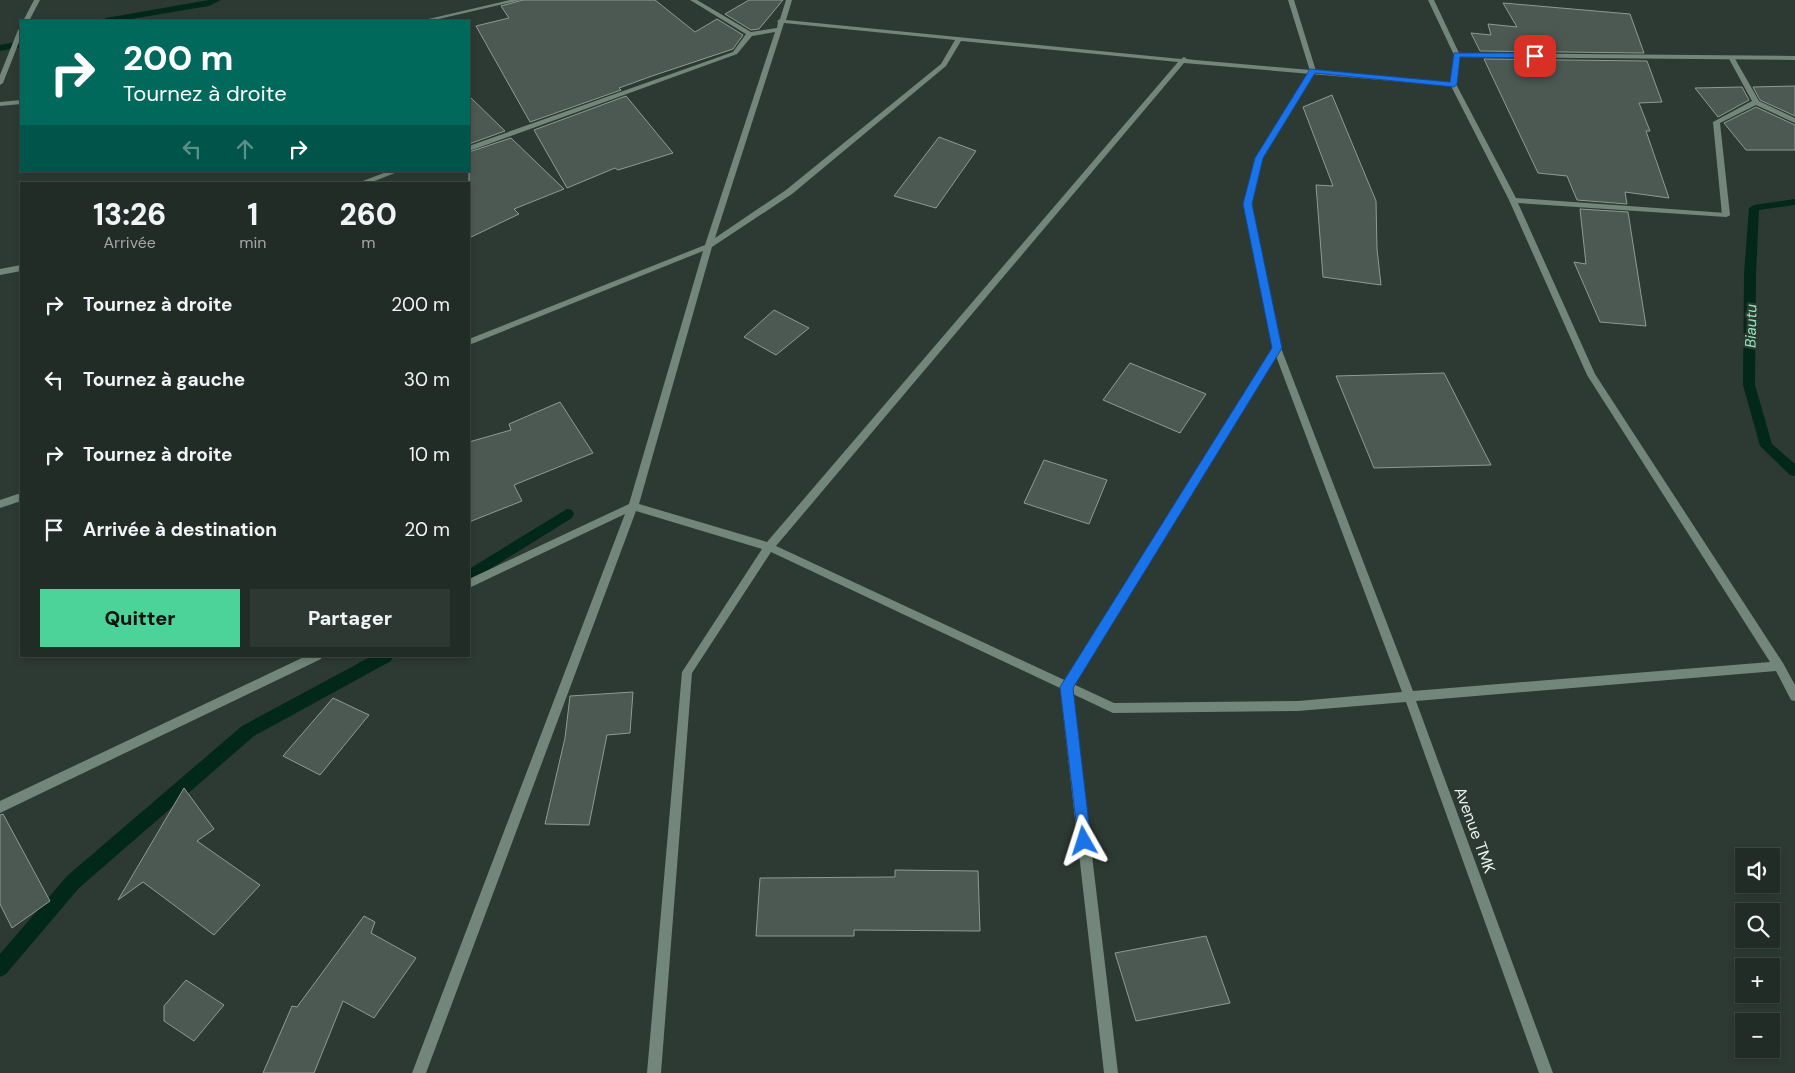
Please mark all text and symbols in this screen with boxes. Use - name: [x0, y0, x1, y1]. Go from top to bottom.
- text: 200 m: [123, 35, 234, 81]
- pin: [1514, 35, 1556, 77]
- icon: right: [40, 40, 105, 105]
- icon: arrive: [1521, 42, 1549, 70]
- text: Tournez à droite: [123, 79, 287, 108]
- icon: left: [178, 135, 206, 163]
- icon: ahead: [231, 135, 259, 163]
- icon: right: [284, 135, 312, 163]
- text: 13:26: [93, 195, 166, 234]
- text: 1: [247, 195, 258, 234]
- text: 260: [339, 195, 397, 234]
- text: Arrivée: [103, 232, 156, 253]
- text: min: [239, 232, 267, 253]
- text: m: [361, 232, 375, 253]
- icon: right: [40, 291, 68, 319]
- text: Tournez à droite: [83, 292, 233, 317]
- text: 200 m: [391, 292, 450, 317]
- water label: Biautu: [1741, 303, 1761, 348]
- icon: left: [40, 366, 68, 394]
- text: Tournez à gauche: [83, 367, 245, 392]
- text: 30 m: [404, 367, 450, 392]
- icon: right: [40, 441, 68, 469]
- text: Tournez à droite: [83, 442, 233, 467]
- text: 10 m: [409, 442, 450, 467]
- icon: arrive: [40, 516, 68, 544]
- text: Arrivée à destination: [83, 517, 277, 542]
- text: 20 m: [404, 517, 450, 542]
- button: Quitter: [40, 589, 240, 647]
- button: Partager: [250, 589, 450, 647]
- street label: Avenue TMK: [1450, 784, 1500, 876]
- position arrow: [1057, 814, 1109, 866]
- map controls: [1735, 848, 1780, 1058]
- button: sound: [1735, 848, 1780, 893]
- button: search: [1735, 903, 1780, 948]
- button: +: [1735, 958, 1780, 1003]
- button: −: [1735, 1013, 1780, 1058]

